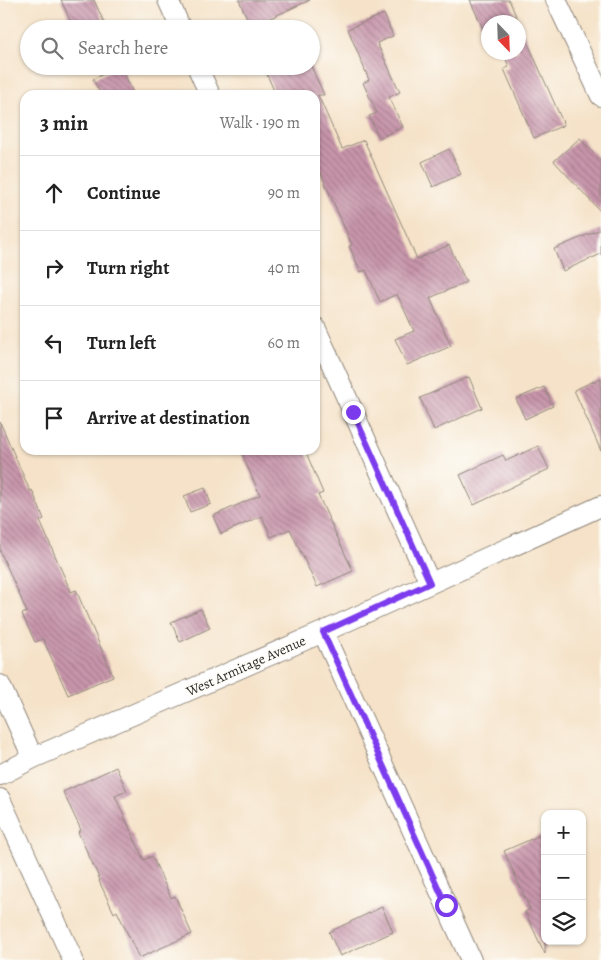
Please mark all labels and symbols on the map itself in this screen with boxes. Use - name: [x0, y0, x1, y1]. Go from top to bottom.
- north arrow: [481, 15, 526, 60]
- route end: [342, 401, 365, 424]
- street label: West Armitage Avenue: [182, 631, 309, 701]
- route start: [435, 894, 458, 917]

